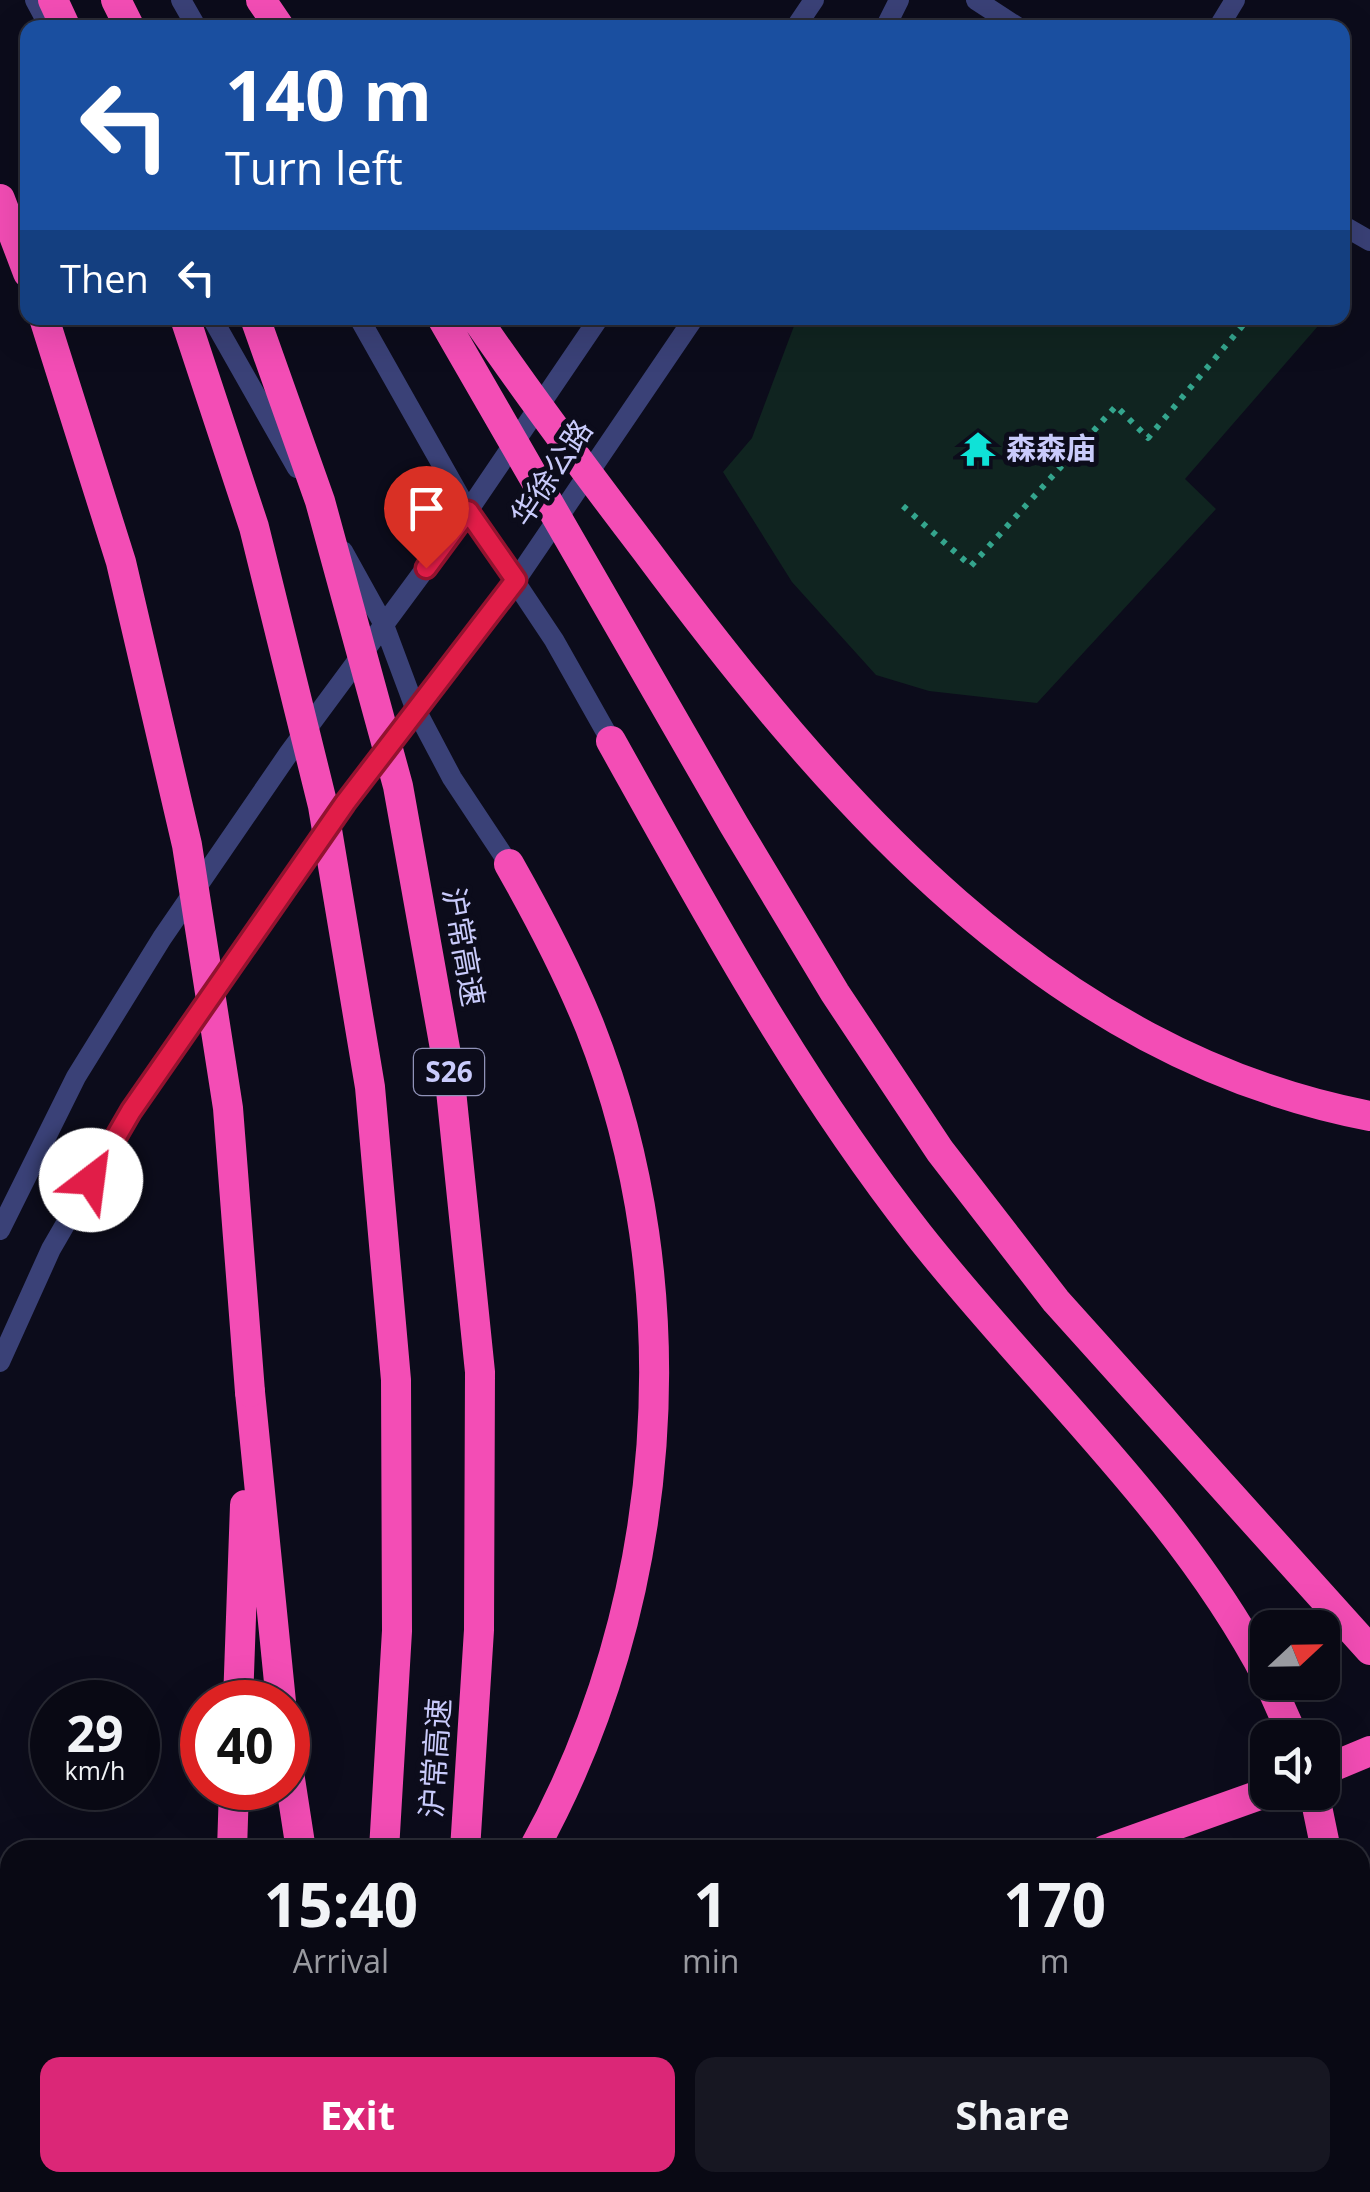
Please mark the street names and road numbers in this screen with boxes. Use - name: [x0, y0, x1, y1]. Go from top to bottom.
- street label: 华徐公路: [500, 411, 601, 533]
- street label: 沪常高速: [434, 884, 495, 1009]
- road number: S26: [414, 1049, 484, 1095]
- street label: 沪常高速: [410, 1697, 459, 1819]

